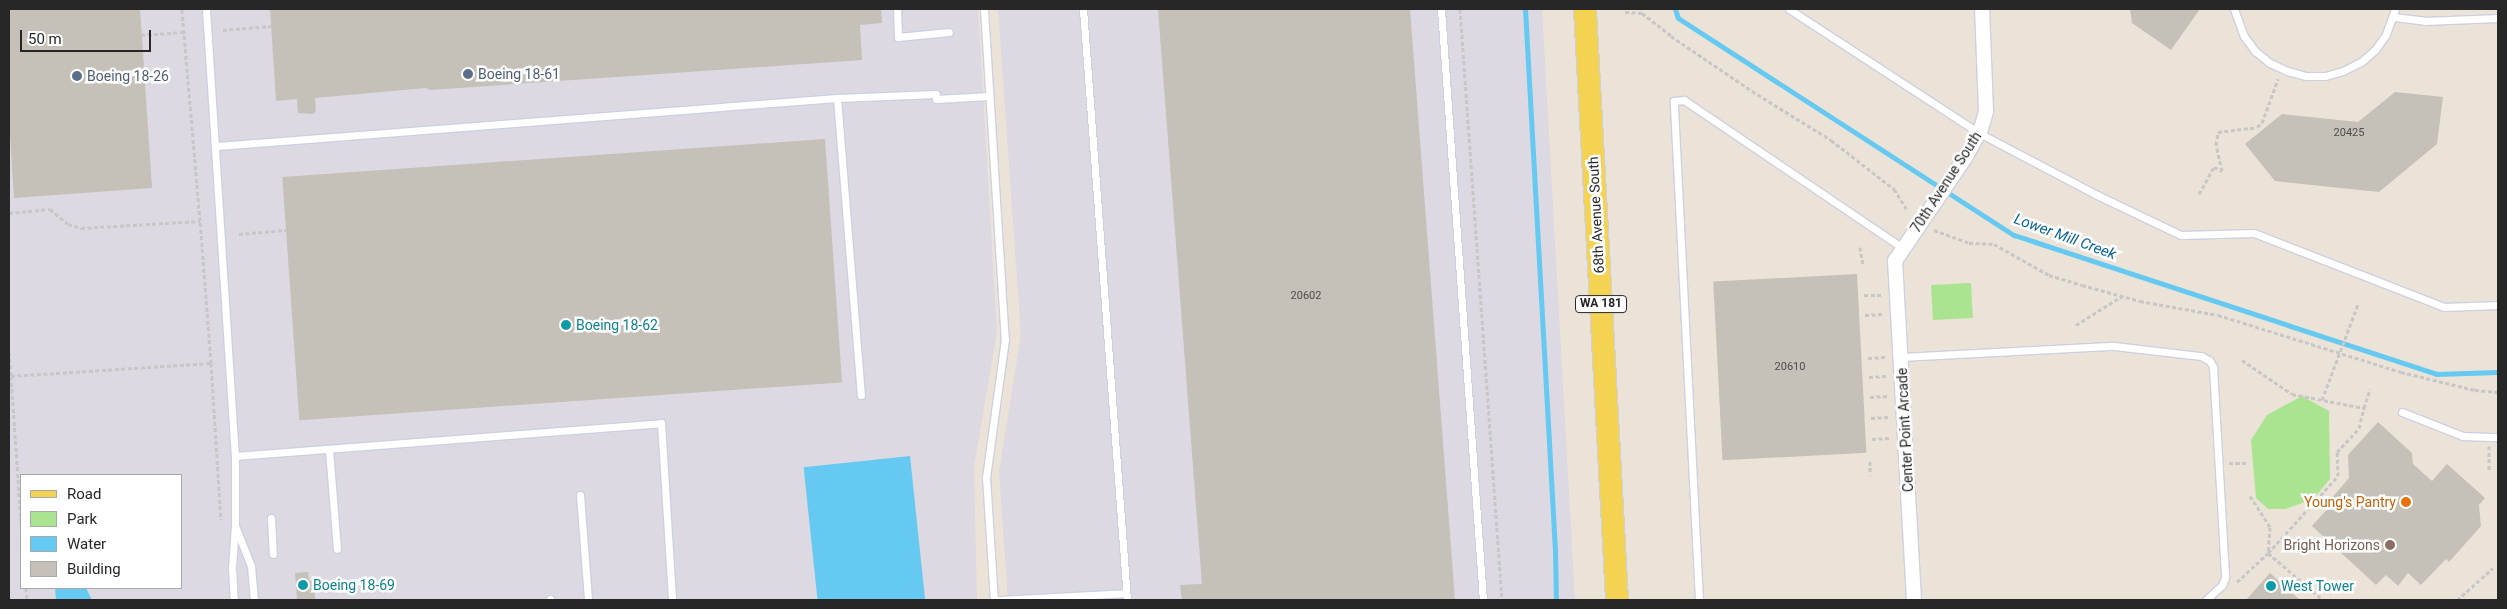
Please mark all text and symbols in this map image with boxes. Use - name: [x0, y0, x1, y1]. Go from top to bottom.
- scale bar: [22, 20, 154, 52]
- text: 50 m: [28, 30, 62, 48]
- place label: Boeing 18-61: [478, 66, 560, 82]
- place label: Boeing 18-26: [87, 68, 169, 84]
- marker: Boeing 18-61: [462, 68, 474, 80]
- marker: Boeing 18-26: [71, 70, 83, 82]
- house number: 20425: [2334, 126, 2364, 140]
- street label: 70th Avenue South: [1907, 128, 1985, 236]
- street label: 68th Avenue South: [1585, 156, 1607, 274]
- water label: Lower Mill Creek: [2011, 210, 2119, 264]
- house number: 20602: [1291, 289, 1321, 303]
- road number: WA 181: [1575, 294, 1627, 314]
- place label: Boeing 18-62: [576, 317, 658, 333]
- marker: Boeing 18-62: [560, 319, 572, 331]
- house number: 20610: [1775, 360, 1805, 374]
- street label: Center Point Arcade: [1893, 367, 1917, 493]
- legend: [20, 474, 182, 589]
- text: Road: [67, 485, 101, 503]
- place label: Young's Pantry: [2304, 494, 2396, 510]
- marker: Young's Pantry: [2400, 496, 2412, 508]
- text: Park: [67, 510, 97, 528]
- text: Water: [67, 535, 106, 553]
- place label: Bright Horizons: [2284, 537, 2380, 553]
- marker: Bright Horizons: [2384, 539, 2396, 551]
- text: Building: [67, 560, 121, 578]
- place label: Boeing 18-69: [313, 577, 395, 593]
- place label: West Tower: [2281, 578, 2354, 594]
- marker: Boeing 18-69: [297, 579, 309, 591]
- marker: West Tower: [2265, 580, 2277, 592]

